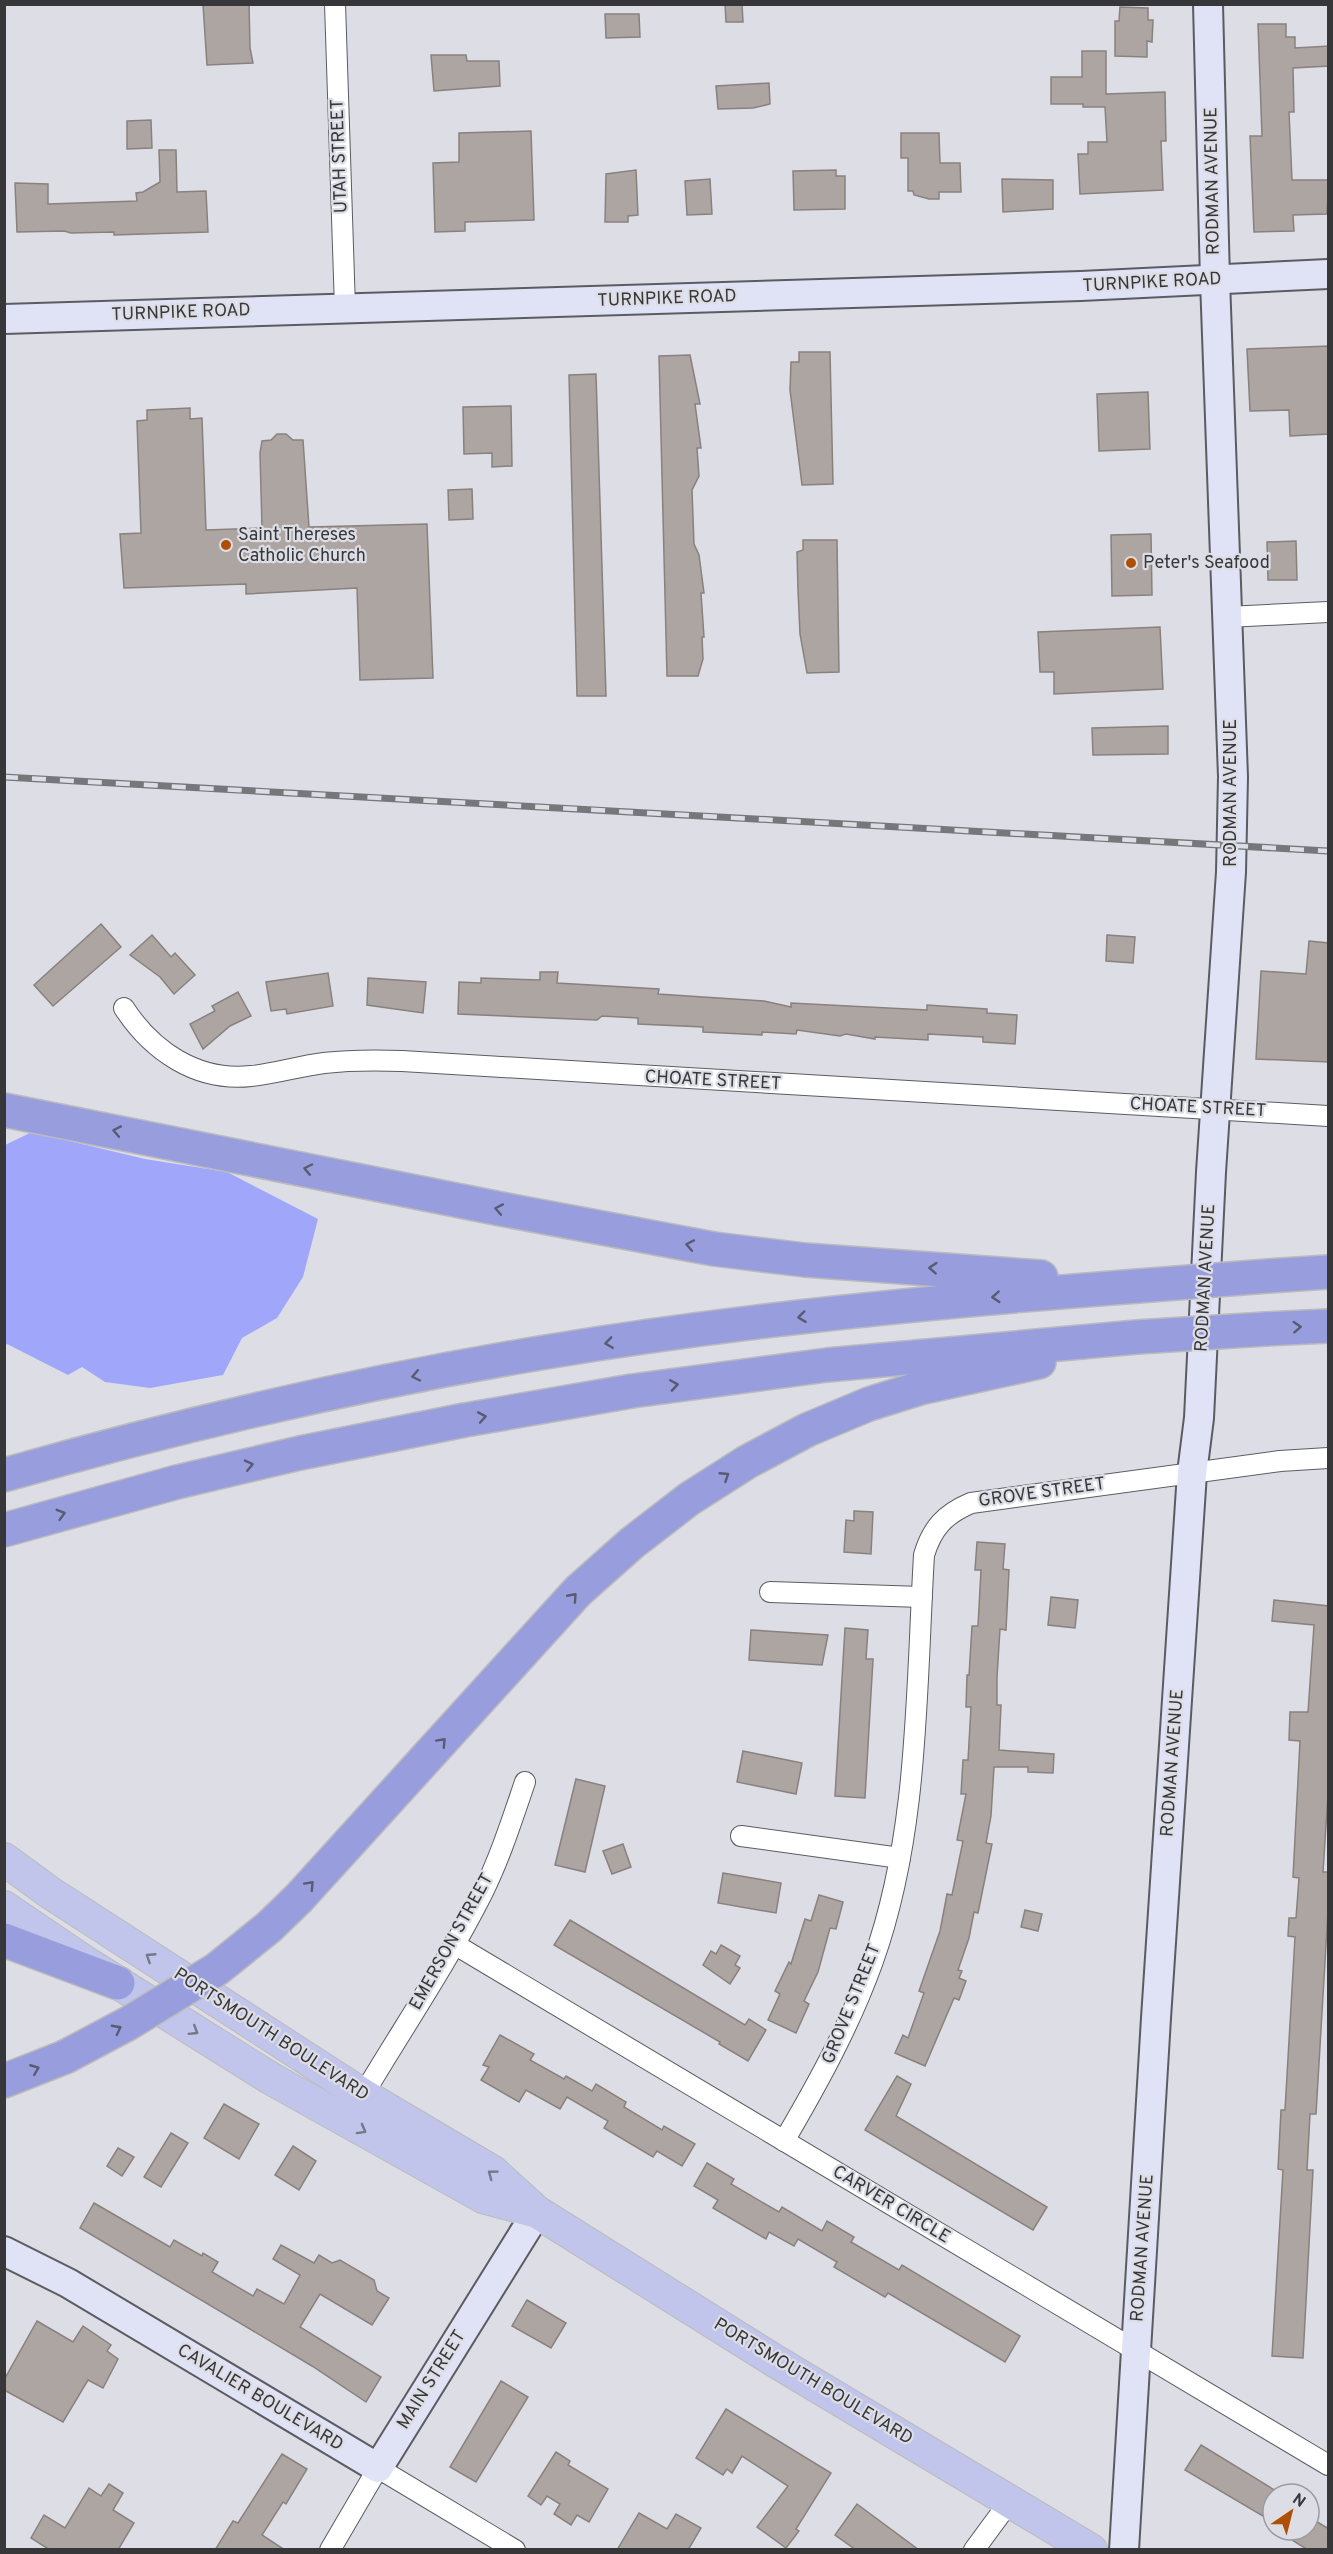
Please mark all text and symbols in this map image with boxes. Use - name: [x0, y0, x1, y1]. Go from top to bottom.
- street label: UTAH STREET: [327, 98, 353, 214]
- street label: RODMAN AVENUE: [1200, 107, 1226, 255]
- street label: TURNPIKE ROAD: [1082, 268, 1222, 298]
- street label: TURNPIKE ROAD: [597, 285, 737, 313]
- street label: TURNPIKE ROAD: [111, 299, 251, 327]
- place label: Saint Thereses Catholic Church: [238, 524, 366, 568]
- marker: Saint Thereses Catholic Church: [219, 538, 233, 552]
- place label: Peter's Seafood: [1143, 552, 1270, 575]
- marker: Peter's Seafood: [1124, 556, 1138, 570]
- street label: RODMAN AVENUE: [1220, 719, 1243, 867]
- street label: CHOATE STREET: [644, 1066, 782, 1096]
- street label: CHOATE STREET: [1129, 1093, 1267, 1123]
- one-way arrow: [112, 1125, 122, 1138]
- one-way arrow: [303, 1163, 313, 1176]
- one-way arrow: [494, 1203, 504, 1216]
- street label: RODMAN AVENUE: [1191, 1203, 1221, 1353]
- one-way arrow: [686, 1239, 696, 1252]
- one-way arrow: [929, 1262, 938, 1275]
- one-way arrow: [991, 1290, 1000, 1303]
- one-way arrow: [797, 1311, 806, 1323]
- one-way arrow: [1293, 1321, 1302, 1334]
- one-way arrow: [604, 1337, 613, 1349]
- one-way arrow: [412, 1369, 422, 1382]
- one-way arrow: [668, 1379, 678, 1392]
- one-way arrow: [477, 1412, 486, 1424]
- one-way arrow: [244, 1459, 254, 1472]
- one-way arrow: [719, 1471, 729, 1483]
- street label: GROVE STREET: [977, 1473, 1107, 1513]
- one-way arrow: [55, 1509, 66, 1521]
- one-way arrow: [566, 1593, 577, 1604]
- street label: RODMAN AVENUE: [1156, 1688, 1190, 1838]
- one-way arrow: [435, 1738, 446, 1749]
- street label: EMERSON STREET: [405, 1870, 499, 2014]
- one-way arrow: [303, 1882, 314, 1892]
- street label: GROVE STREET: [817, 1940, 887, 2068]
- one-way arrow: [146, 1953, 157, 1964]
- street label: PORTSMOUTH BOULEVARD: [169, 1963, 373, 2107]
- one-way arrow: [188, 2023, 198, 2035]
- one-way arrow: [111, 2025, 121, 2036]
- one-way arrow: [29, 2064, 40, 2076]
- one-way arrow: [355, 2123, 366, 2134]
- street label: CARVER CIRCLE: [828, 2161, 954, 2249]
- one-way arrow: [488, 2170, 499, 2181]
- street label: RODMAN AVENUE: [1126, 2173, 1160, 2323]
- street label: PORTSMOUTH BOULEVARD: [709, 2313, 917, 2451]
- street label: MAIN STREET: [392, 2326, 472, 2434]
- street label: CAVALIER BOULEVARD: [173, 2339, 347, 2457]
- north arrow: [1261, 2482, 1321, 2542]
- text: N: [1288, 2490, 1309, 2513]

